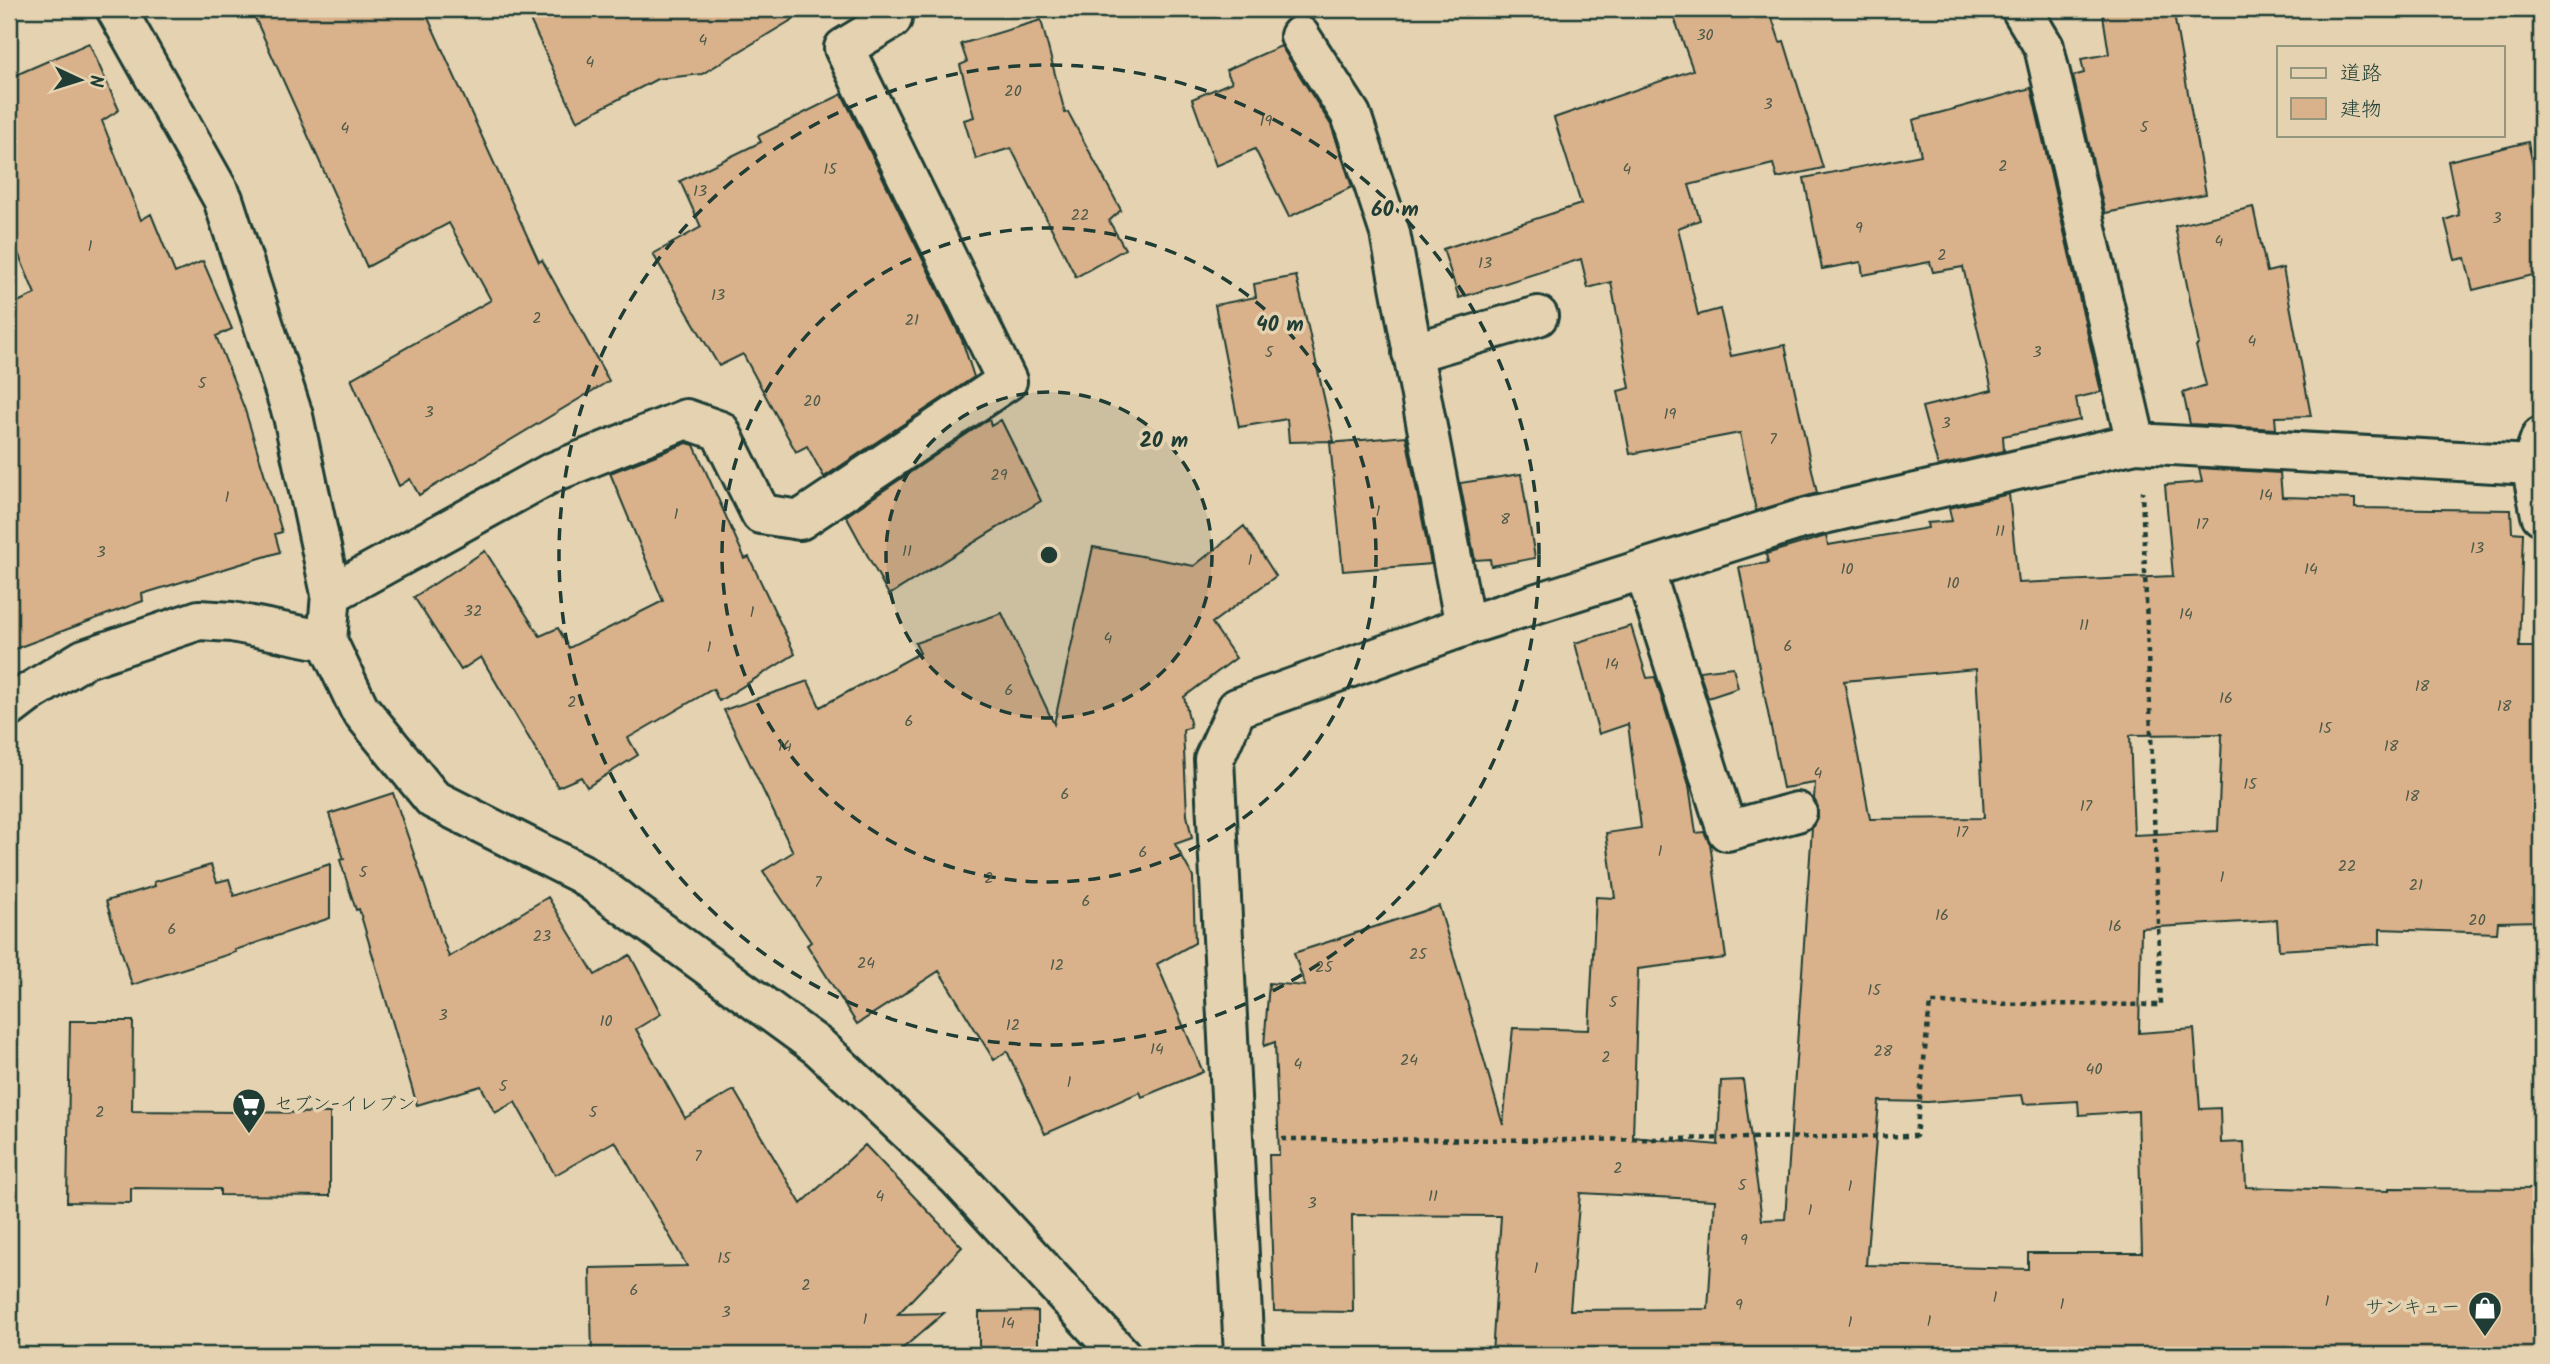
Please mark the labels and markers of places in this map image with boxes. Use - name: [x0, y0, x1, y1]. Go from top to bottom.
- centre of rings: [1037, 543, 1061, 567]
- supermarket icon: セブン-イレブン: [230, 1086, 268, 1135]
- place label: セブン-イレブン: [274, 1090, 416, 1120]
- shop icon: サンキュー: [2466, 1289, 2504, 1338]
- place label: サンキュー: [2365, 1293, 2460, 1323]

